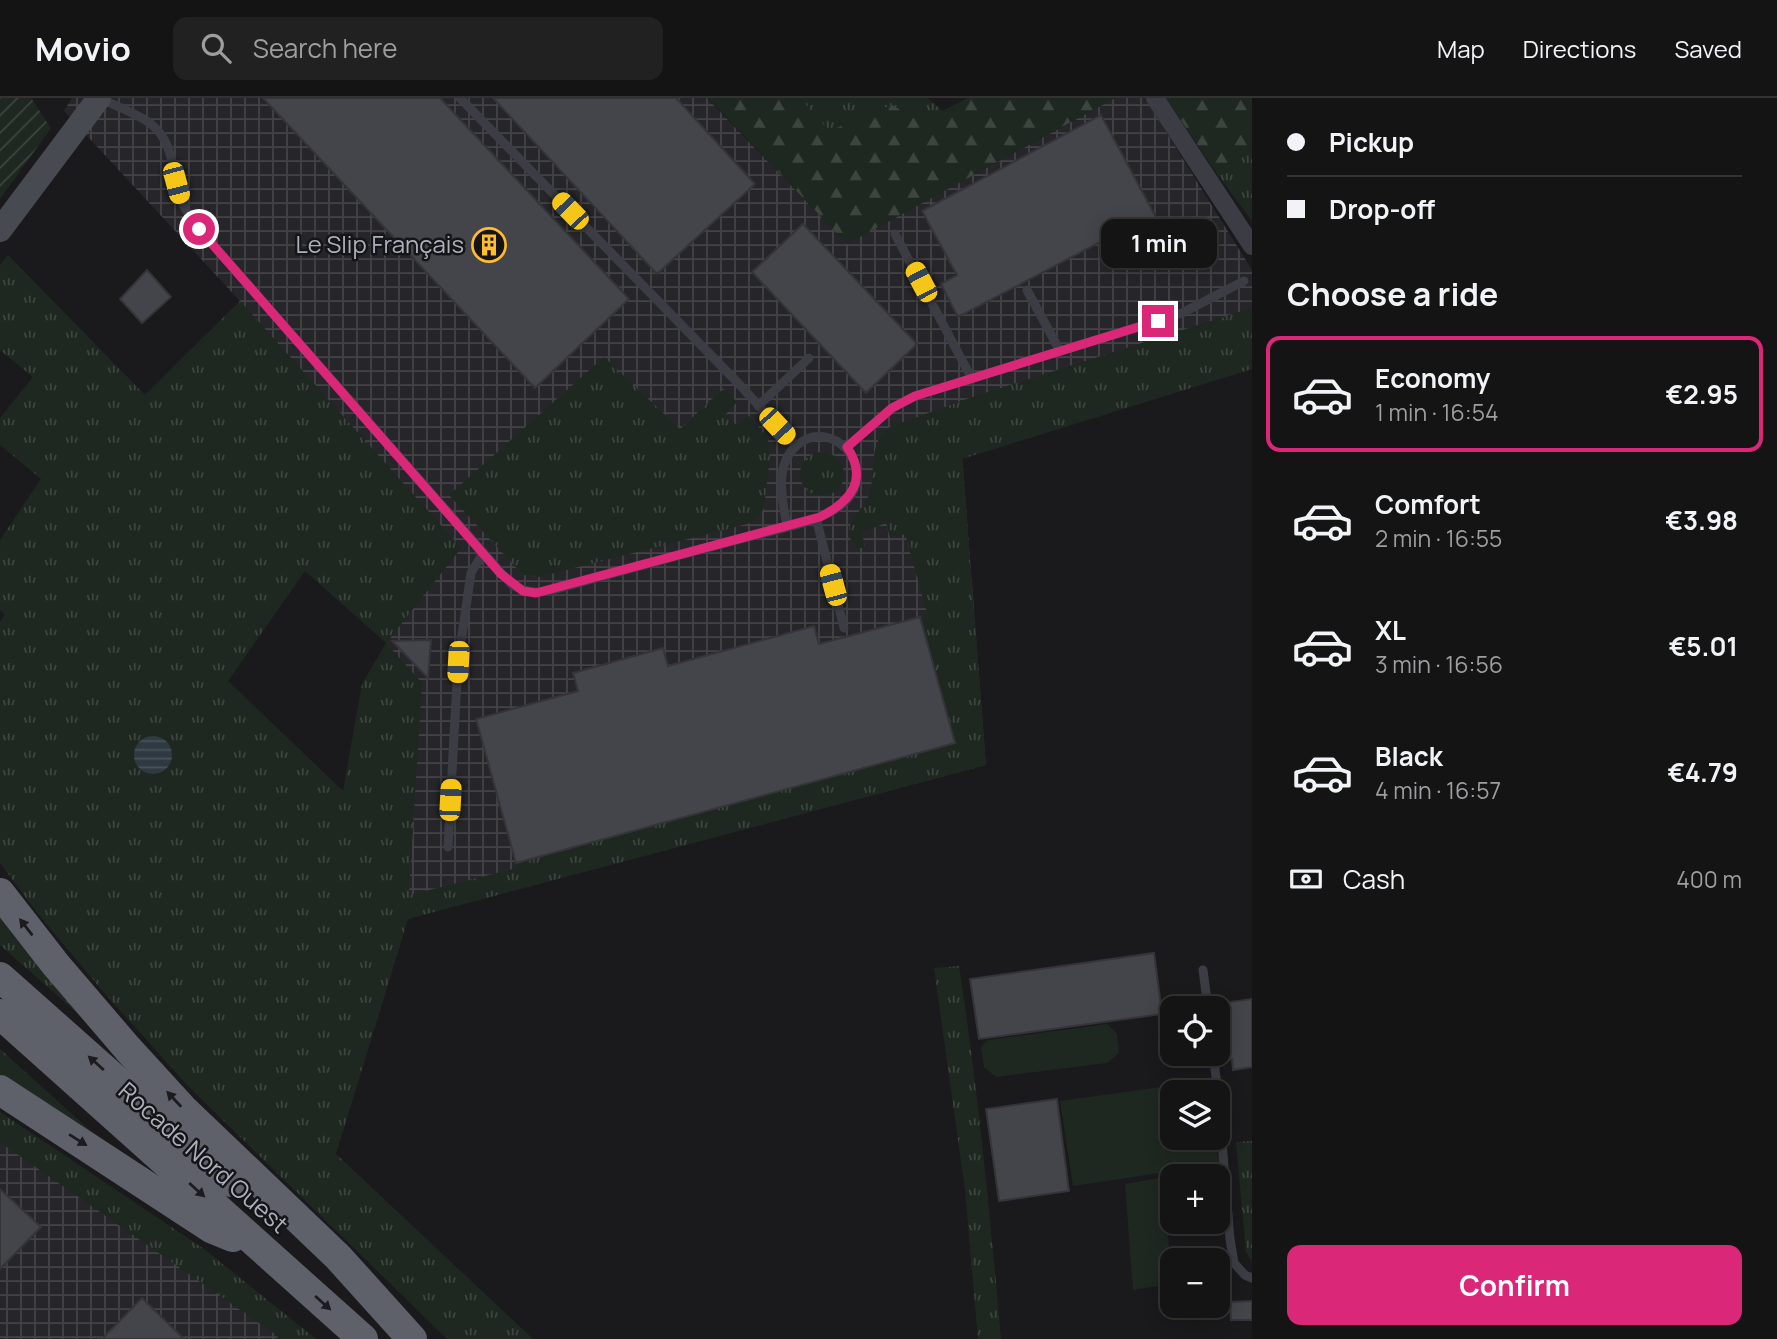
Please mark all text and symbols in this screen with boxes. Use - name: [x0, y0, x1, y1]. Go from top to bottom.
- search box: [173, 17, 663, 80]
- text: Movio: [35, 26, 131, 71]
- icon: search: [197, 29, 235, 67]
- text: Search here: [253, 30, 397, 66]
- text: Map: [1437, 32, 1485, 65]
- text: Directions: [1523, 32, 1636, 65]
- text: Saved: [1674, 32, 1742, 65]
- text: Pickup: [1329, 124, 1414, 160]
- car: [161, 160, 192, 206]
- car: [548, 189, 593, 233]
- text: Drop-off: [1329, 191, 1435, 227]
- route start: [183, 213, 215, 245]
- callout: 1 min: [1100, 220, 1216, 268]
- building icon: Le Slip Français: [470, 226, 508, 264]
- place label: Le Slip Français: [295, 227, 464, 260]
- text: 1 min: [1131, 227, 1187, 259]
- car: [902, 259, 941, 305]
- text: Choose a ride: [1287, 272, 1498, 316]
- route end: [1142, 305, 1174, 337]
- text: Economy: [1375, 360, 1490, 396]
- icon: car: [1291, 363, 1354, 426]
- text: €2.95: [1665, 376, 1738, 412]
- text: 1 min · 16:54: [1375, 396, 1498, 428]
- car: [755, 403, 800, 449]
- text: Comfort: [1375, 486, 1481, 522]
- icon: car: [1291, 489, 1354, 552]
- text: €3.98: [1665, 502, 1738, 538]
- text: 2 min · 16:55: [1375, 522, 1502, 554]
- car: [818, 562, 849, 608]
- text: XL: [1375, 612, 1406, 648]
- icon: car: [1291, 615, 1354, 678]
- text: €5.01: [1669, 628, 1738, 664]
- car: [447, 640, 470, 684]
- text: 3 min · 16:56: [1375, 648, 1503, 680]
- text: Black: [1375, 738, 1443, 774]
- icon: car: [1291, 741, 1354, 804]
- text: €4.79: [1668, 754, 1738, 790]
- text: 4 min · 16:57: [1375, 774, 1501, 806]
- car: [439, 778, 462, 822]
- icon: cash: [1287, 860, 1325, 898]
- text: Cash: [1343, 861, 1405, 897]
- text: 400 m: [1676, 863, 1742, 895]
- one-way arrow: [19, 918, 34, 935]
- map controls: [1160, 996, 1230, 1318]
- button: locate: [1160, 996, 1230, 1066]
- one-way arrow: [87, 1055, 105, 1071]
- street label: Rocade Nord Ouest: [112, 1074, 296, 1240]
- button: layers: [1160, 1080, 1230, 1150]
- one-way arrow: [166, 1090, 182, 1108]
- one-way arrow: [68, 1133, 88, 1146]
- button: +: [1160, 1164, 1230, 1234]
- one-way arrow: [188, 1182, 206, 1198]
- button: Confirm: [1287, 1245, 1742, 1325]
- button: −: [1160, 1248, 1230, 1318]
- one-way arrow: [314, 1295, 331, 1311]

